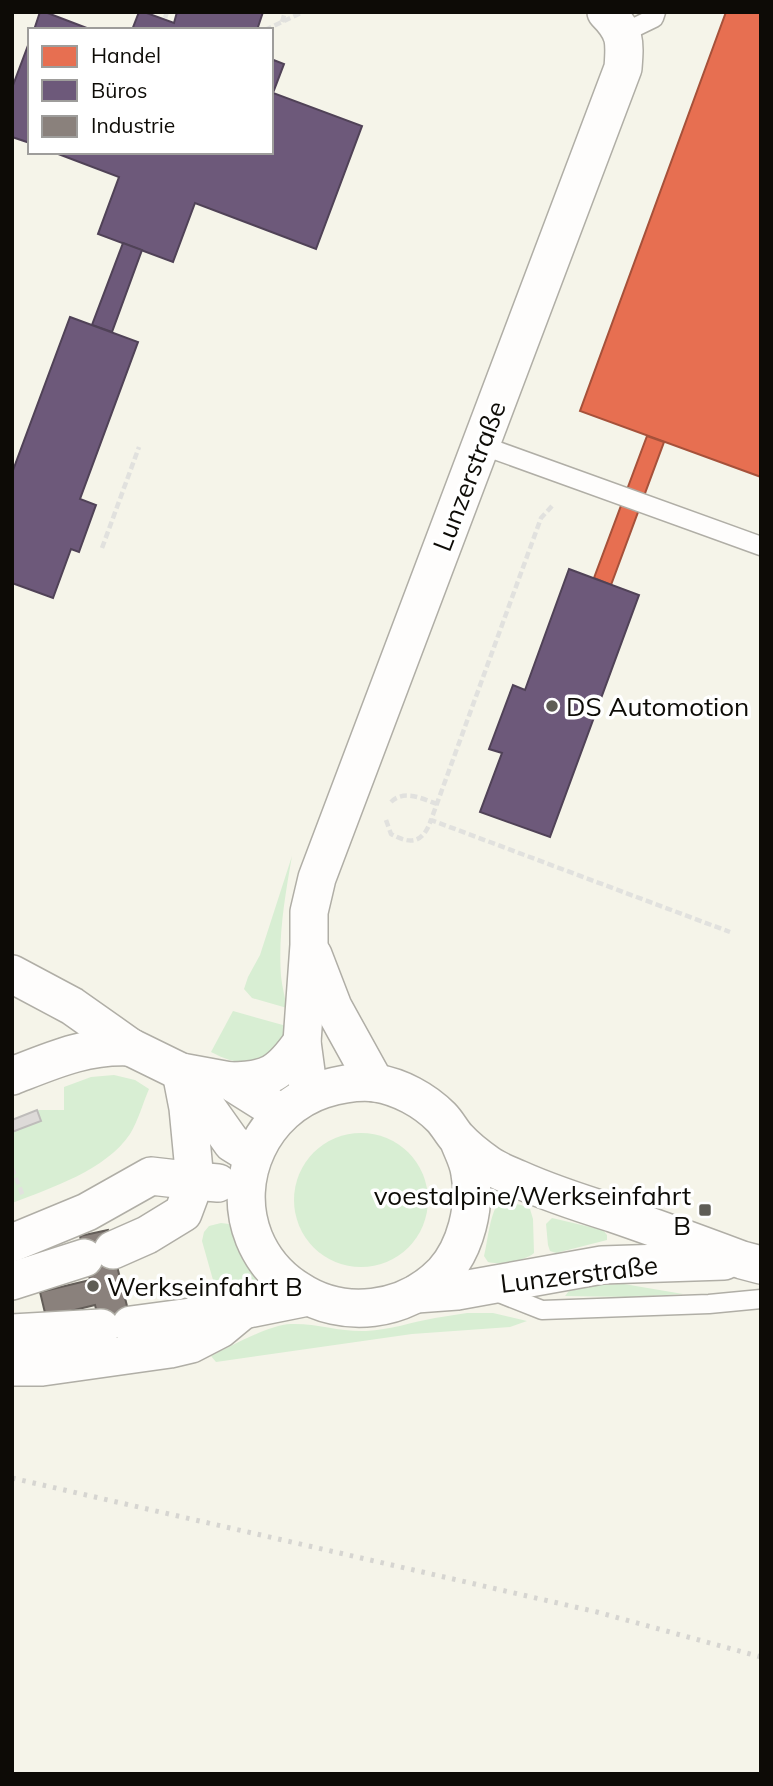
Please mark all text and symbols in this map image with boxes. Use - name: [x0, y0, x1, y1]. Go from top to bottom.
- legend: [28, 28, 273, 154]
- text: Handel: [91, 42, 161, 68]
- text: Büros: [91, 77, 147, 103]
- text: Industrie: [91, 112, 175, 138]
- street label: Lunzerstraße: [425, 396, 513, 556]
- place label: DS Automotion: [566, 690, 749, 723]
- marker: DS Automotion: [544, 698, 560, 714]
- place label: voestalpine/Werkseinfahrt B: [374, 1179, 691, 1242]
- marker: voestalpine/Werkseinfahrt B: [697, 1202, 713, 1218]
- street label: Lunzerstraße: [498, 1248, 660, 1300]
- place label: Werkseinfahrt B: [107, 1270, 303, 1303]
- marker: Werkseinfahrt B: [85, 1278, 101, 1294]

